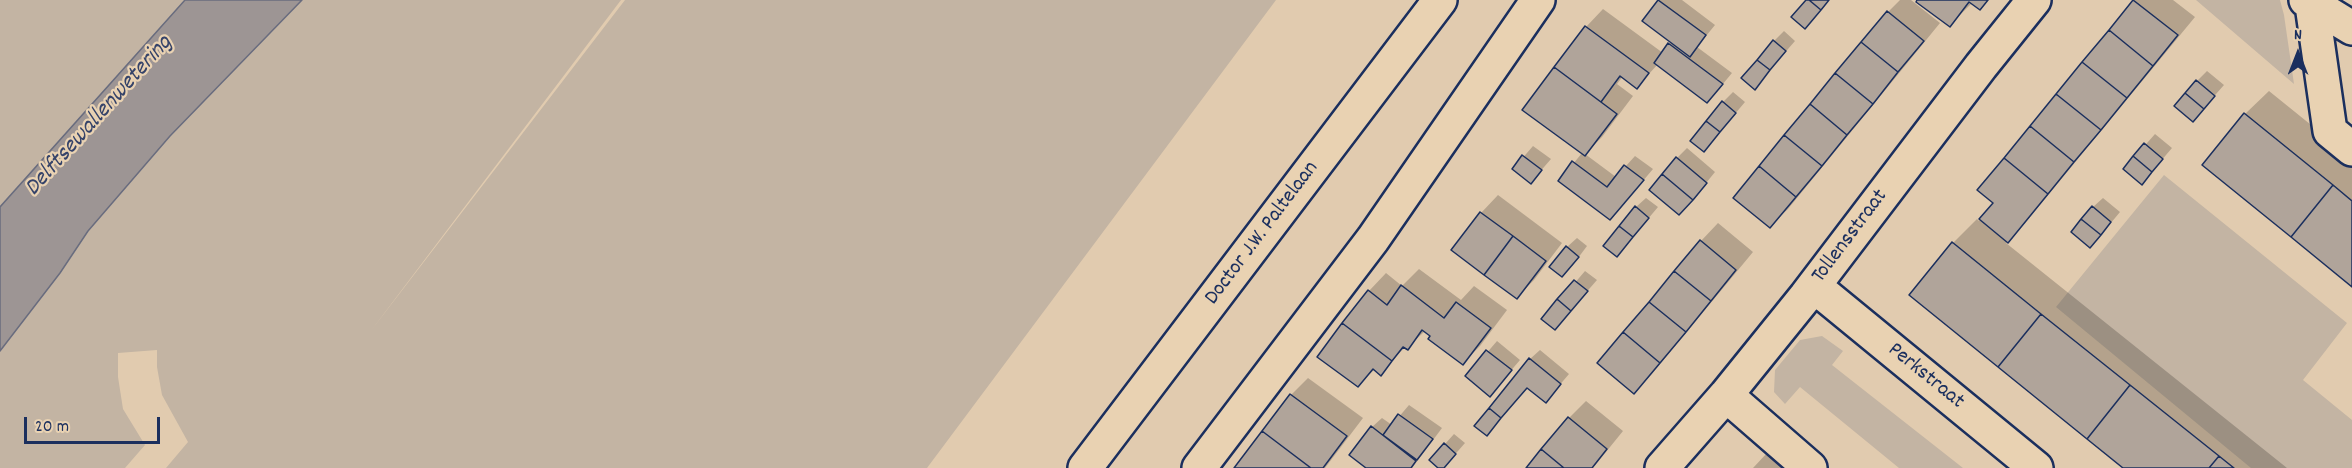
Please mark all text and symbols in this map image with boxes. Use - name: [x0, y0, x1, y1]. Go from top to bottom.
- north arrow: [2268, 24, 2328, 84]
- text: N: [2294, 24, 2302, 47]
- water label: Delftsewallenwetering: [20, 31, 180, 203]
- street label: Doctor J.W. Paltelaan: [1200, 157, 1326, 311]
- street label: Tollensstraat: [1807, 185, 1895, 289]
- street label: Perkstraat: [1881, 338, 1969, 416]
- scale bar: [27, 405, 164, 443]
- text: 20 m: [35, 415, 69, 440]

